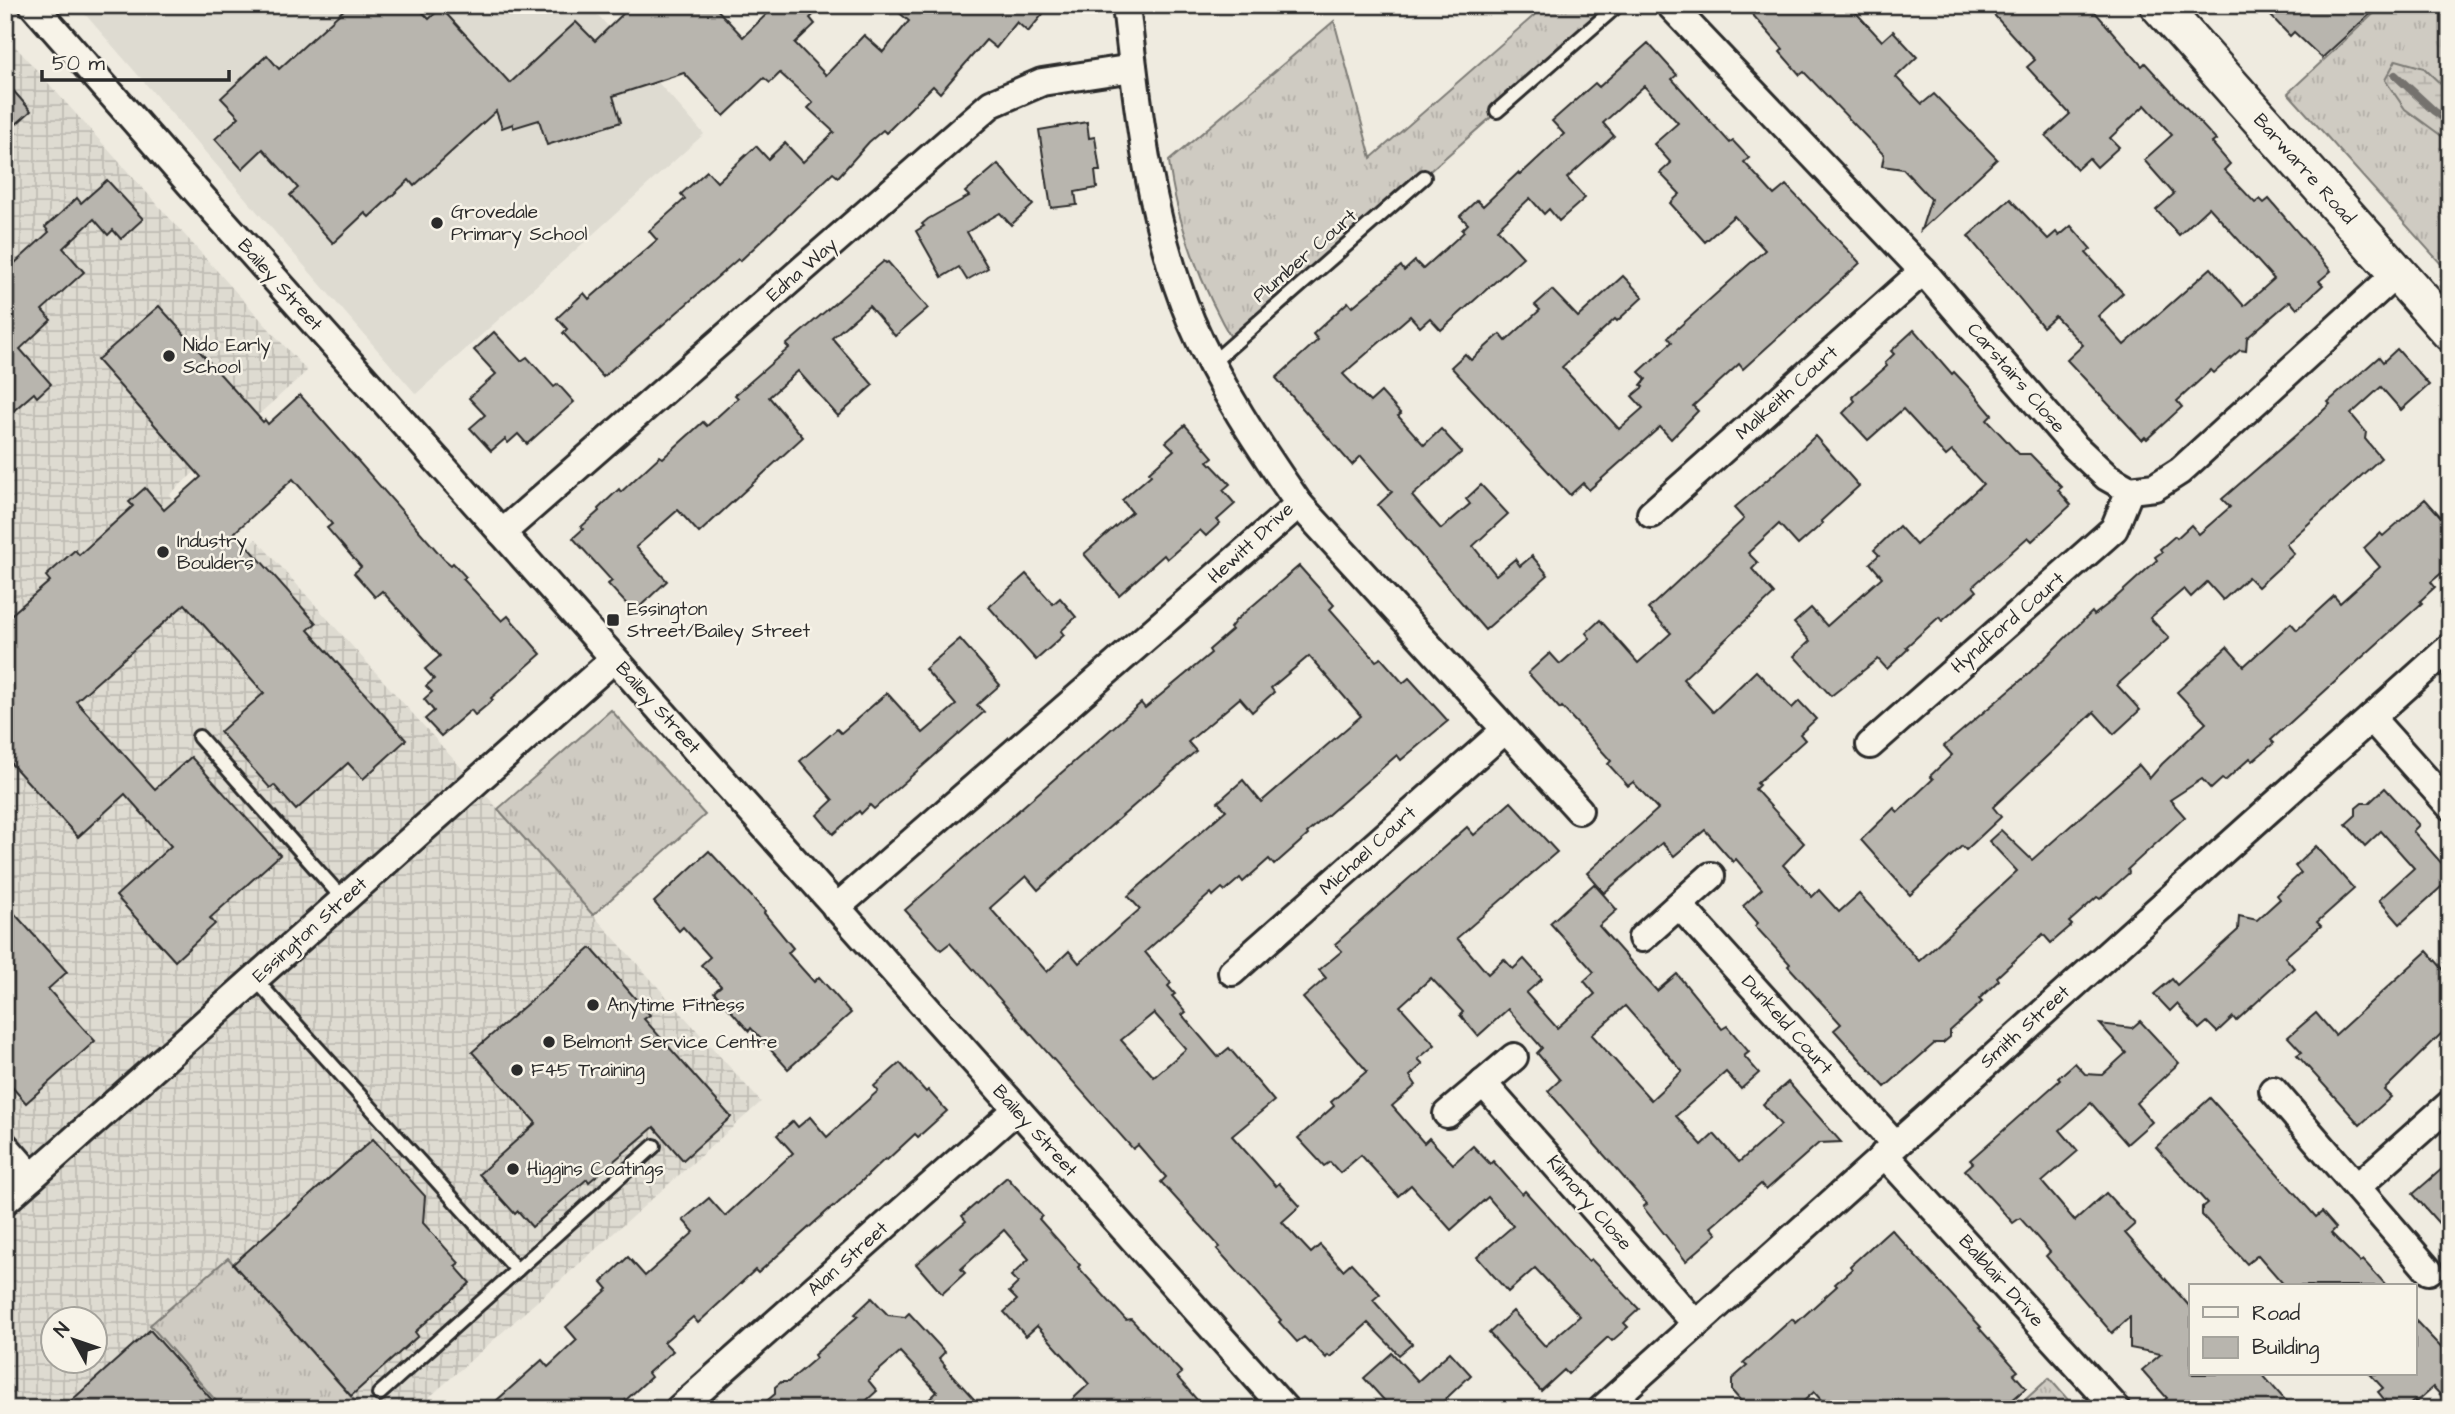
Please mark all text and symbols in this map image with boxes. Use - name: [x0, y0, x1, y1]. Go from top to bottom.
- scale bar: [42, 38, 229, 82]
- text: 50 m: [52, 49, 106, 78]
- street label: Barwarre Road: [2247, 108, 2361, 231]
- place label: Grovedale Primary School: [451, 199, 587, 249]
- street label: Plumber Court: [1247, 203, 1363, 309]
- marker: Grovedale Primary School: [429, 215, 445, 231]
- street label: Edna Way: [761, 231, 844, 309]
- street label: Bailey Street: [230, 233, 329, 338]
- street label: Carstairs Close: [1961, 317, 2071, 439]
- place label: Nido Early School: [183, 332, 271, 381]
- street label: Malkeith Court: [1730, 339, 1845, 446]
- marker: Nido Early School: [161, 348, 177, 364]
- street label: Hewitt Drive: [1202, 496, 1300, 590]
- place label: Industry Boulders: [177, 528, 254, 577]
- marker: Industry Boulders: [155, 544, 171, 560]
- street label: Hyndford Court: [1945, 566, 2072, 681]
- place label: Essington Street/Bailey Street: [627, 596, 811, 646]
- marker: Essington Street/Bailey Street: [605, 612, 621, 628]
- street label: Bailey Street: [608, 656, 707, 761]
- street label: Michael Court: [1313, 800, 1423, 902]
- street label: Essington Street: [246, 871, 374, 990]
- street label: Dunkeld Court: [1735, 969, 1839, 1081]
- street label: Smith Street: [1974, 979, 2076, 1075]
- place label: Anytime Fitness: [607, 992, 745, 1020]
- marker: Anytime Fitness: [585, 997, 601, 1013]
- place label: Belmont Service Centre: [563, 1029, 777, 1056]
- marker: Belmont Service Centre: [541, 1034, 557, 1050]
- place label: F45 Training: [531, 1057, 645, 1085]
- marker: F45 Training: [509, 1062, 525, 1078]
- street label: Bailey Street: [985, 1079, 1084, 1184]
- street label: Kilmory Close: [1539, 1149, 1638, 1257]
- place label: Higgins Coatings: [527, 1156, 664, 1184]
- marker: Higgins Coatings: [505, 1161, 521, 1177]
- street label: Alan Street: [802, 1215, 895, 1303]
- street label: Balblair Drive: [1952, 1229, 2050, 1333]
- legend: [2189, 1284, 2416, 1376]
- text: Road: [2252, 1299, 2300, 1328]
- north arrow: [38, 1306, 108, 1376]
- text: N: [48, 1317, 76, 1343]
- text: Building: [2252, 1333, 2320, 1364]

